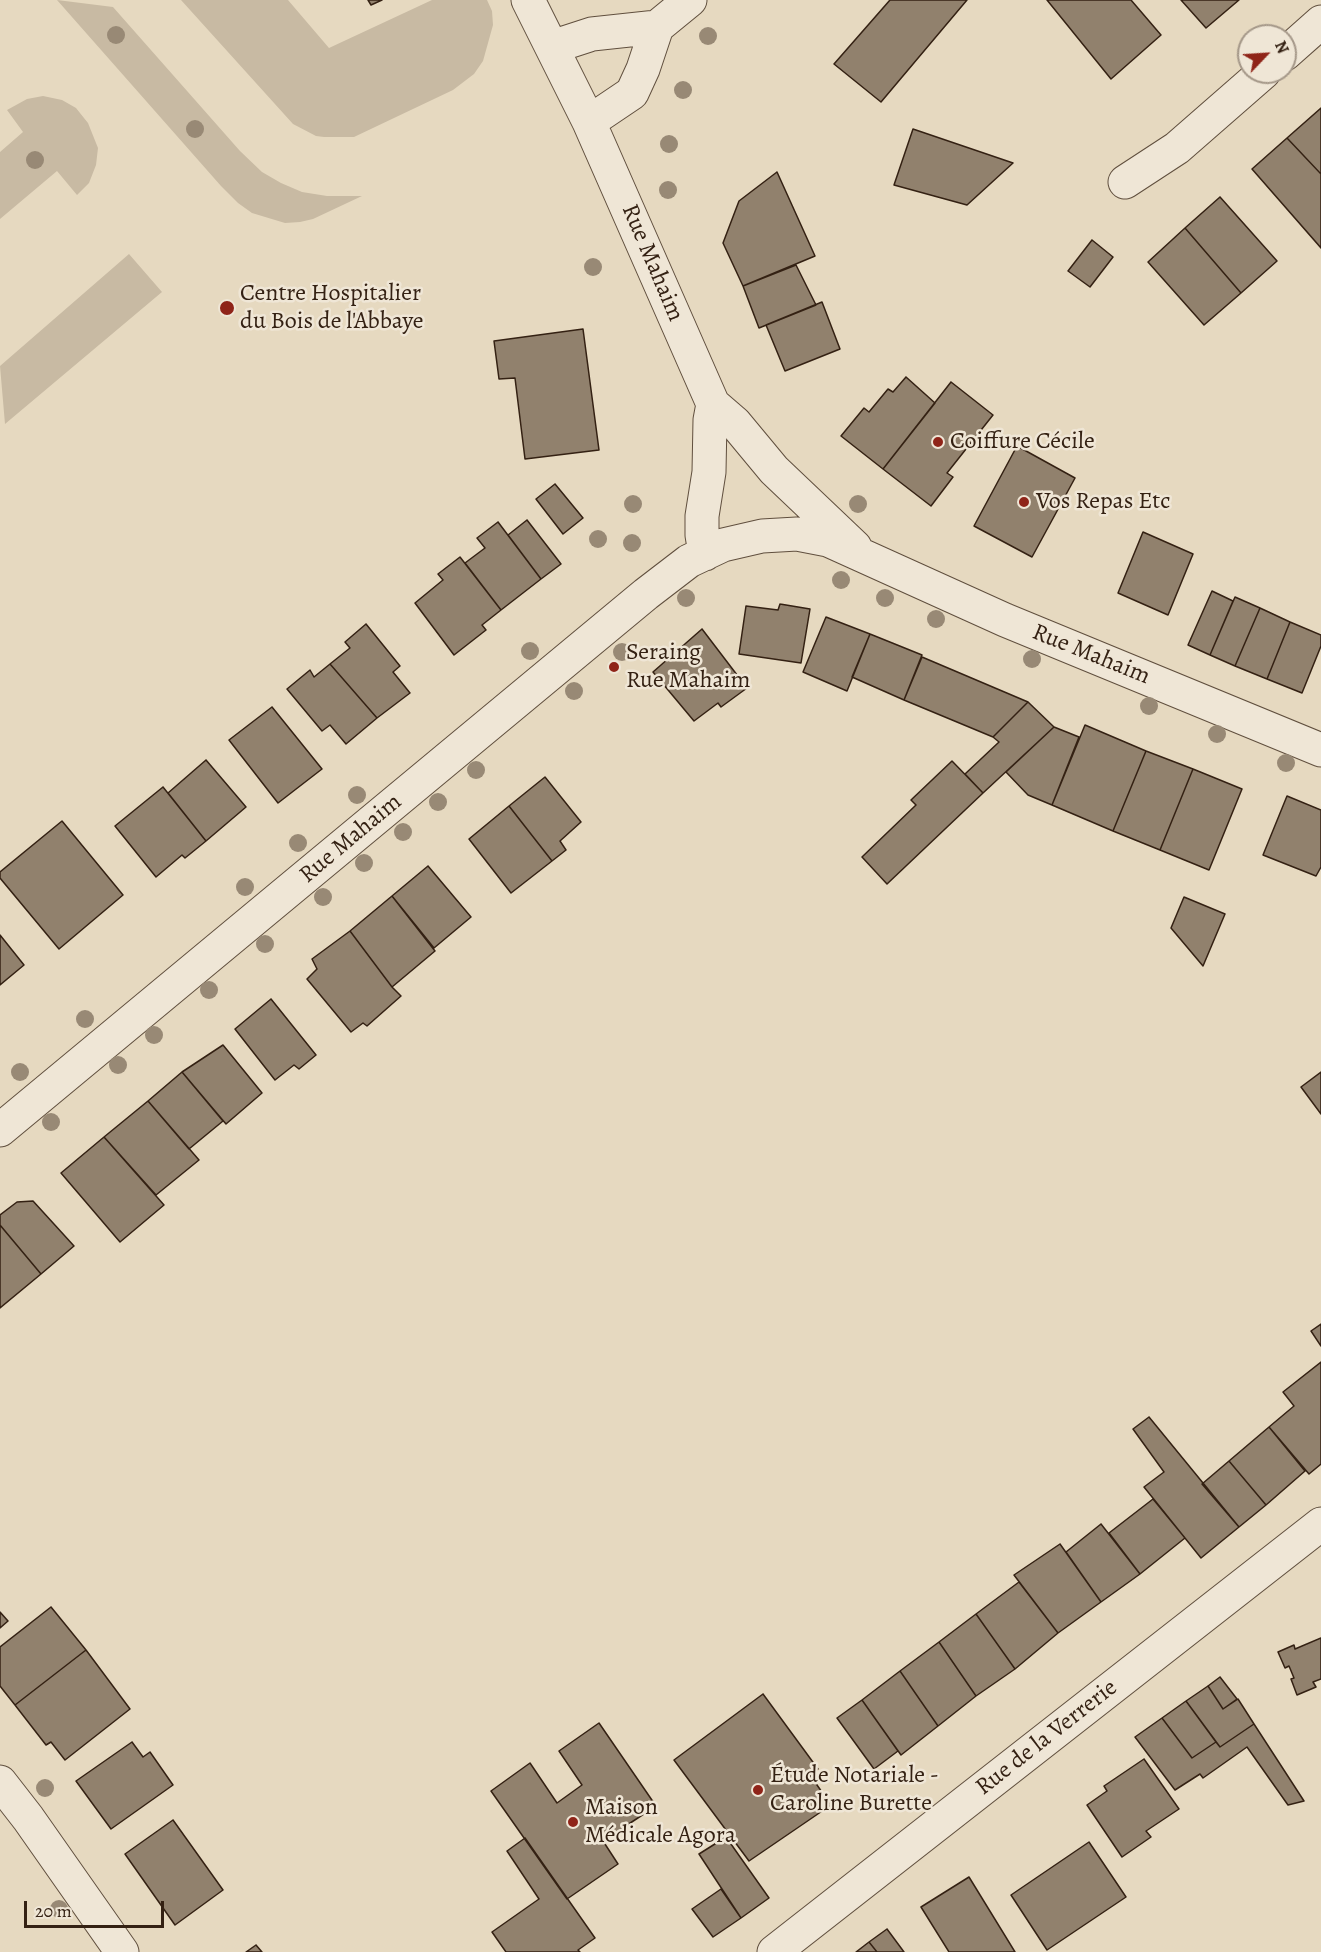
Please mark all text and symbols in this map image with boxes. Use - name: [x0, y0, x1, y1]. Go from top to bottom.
- north arrow: [1237, 24, 1297, 84]
- text: N: [1269, 37, 1294, 57]
- street label: Rue Mahaim: [614, 200, 690, 326]
- place label: Centre Hospitalier du Bois de l'Abbaye: [240, 280, 424, 336]
- marker: Centre Hospitalier du Bois de l'Abbaye: [218, 299, 236, 317]
- place label: Coiffure Cécile: [950, 428, 1095, 456]
- marker: Coiffure Cécile: [931, 435, 945, 449]
- place label: Vos Repas Etc: [1036, 488, 1170, 516]
- marker: Vos Repas Etc: [1017, 495, 1031, 509]
- street label: Rue Mahaim: [1028, 618, 1154, 692]
- place label: Seraing Rue Mahaim: [626, 639, 750, 695]
- marker: Seraing Rue Mahaim: [607, 660, 621, 674]
- street label: Rue Mahaim: [294, 788, 408, 890]
- street label: Rue de la Verrerie: [970, 1674, 1124, 1802]
- place label: Étude Notariale - Caroline Burette: [770, 1762, 939, 1818]
- marker: Étude Notariale - Caroline Burette: [751, 1783, 765, 1797]
- place label: Maison Médicale Agora: [585, 1794, 736, 1850]
- marker: Maison Médicale Agora: [566, 1815, 580, 1829]
- scale bar: [27, 1889, 166, 1927]
- text: 20 m: [35, 1899, 72, 1923]

